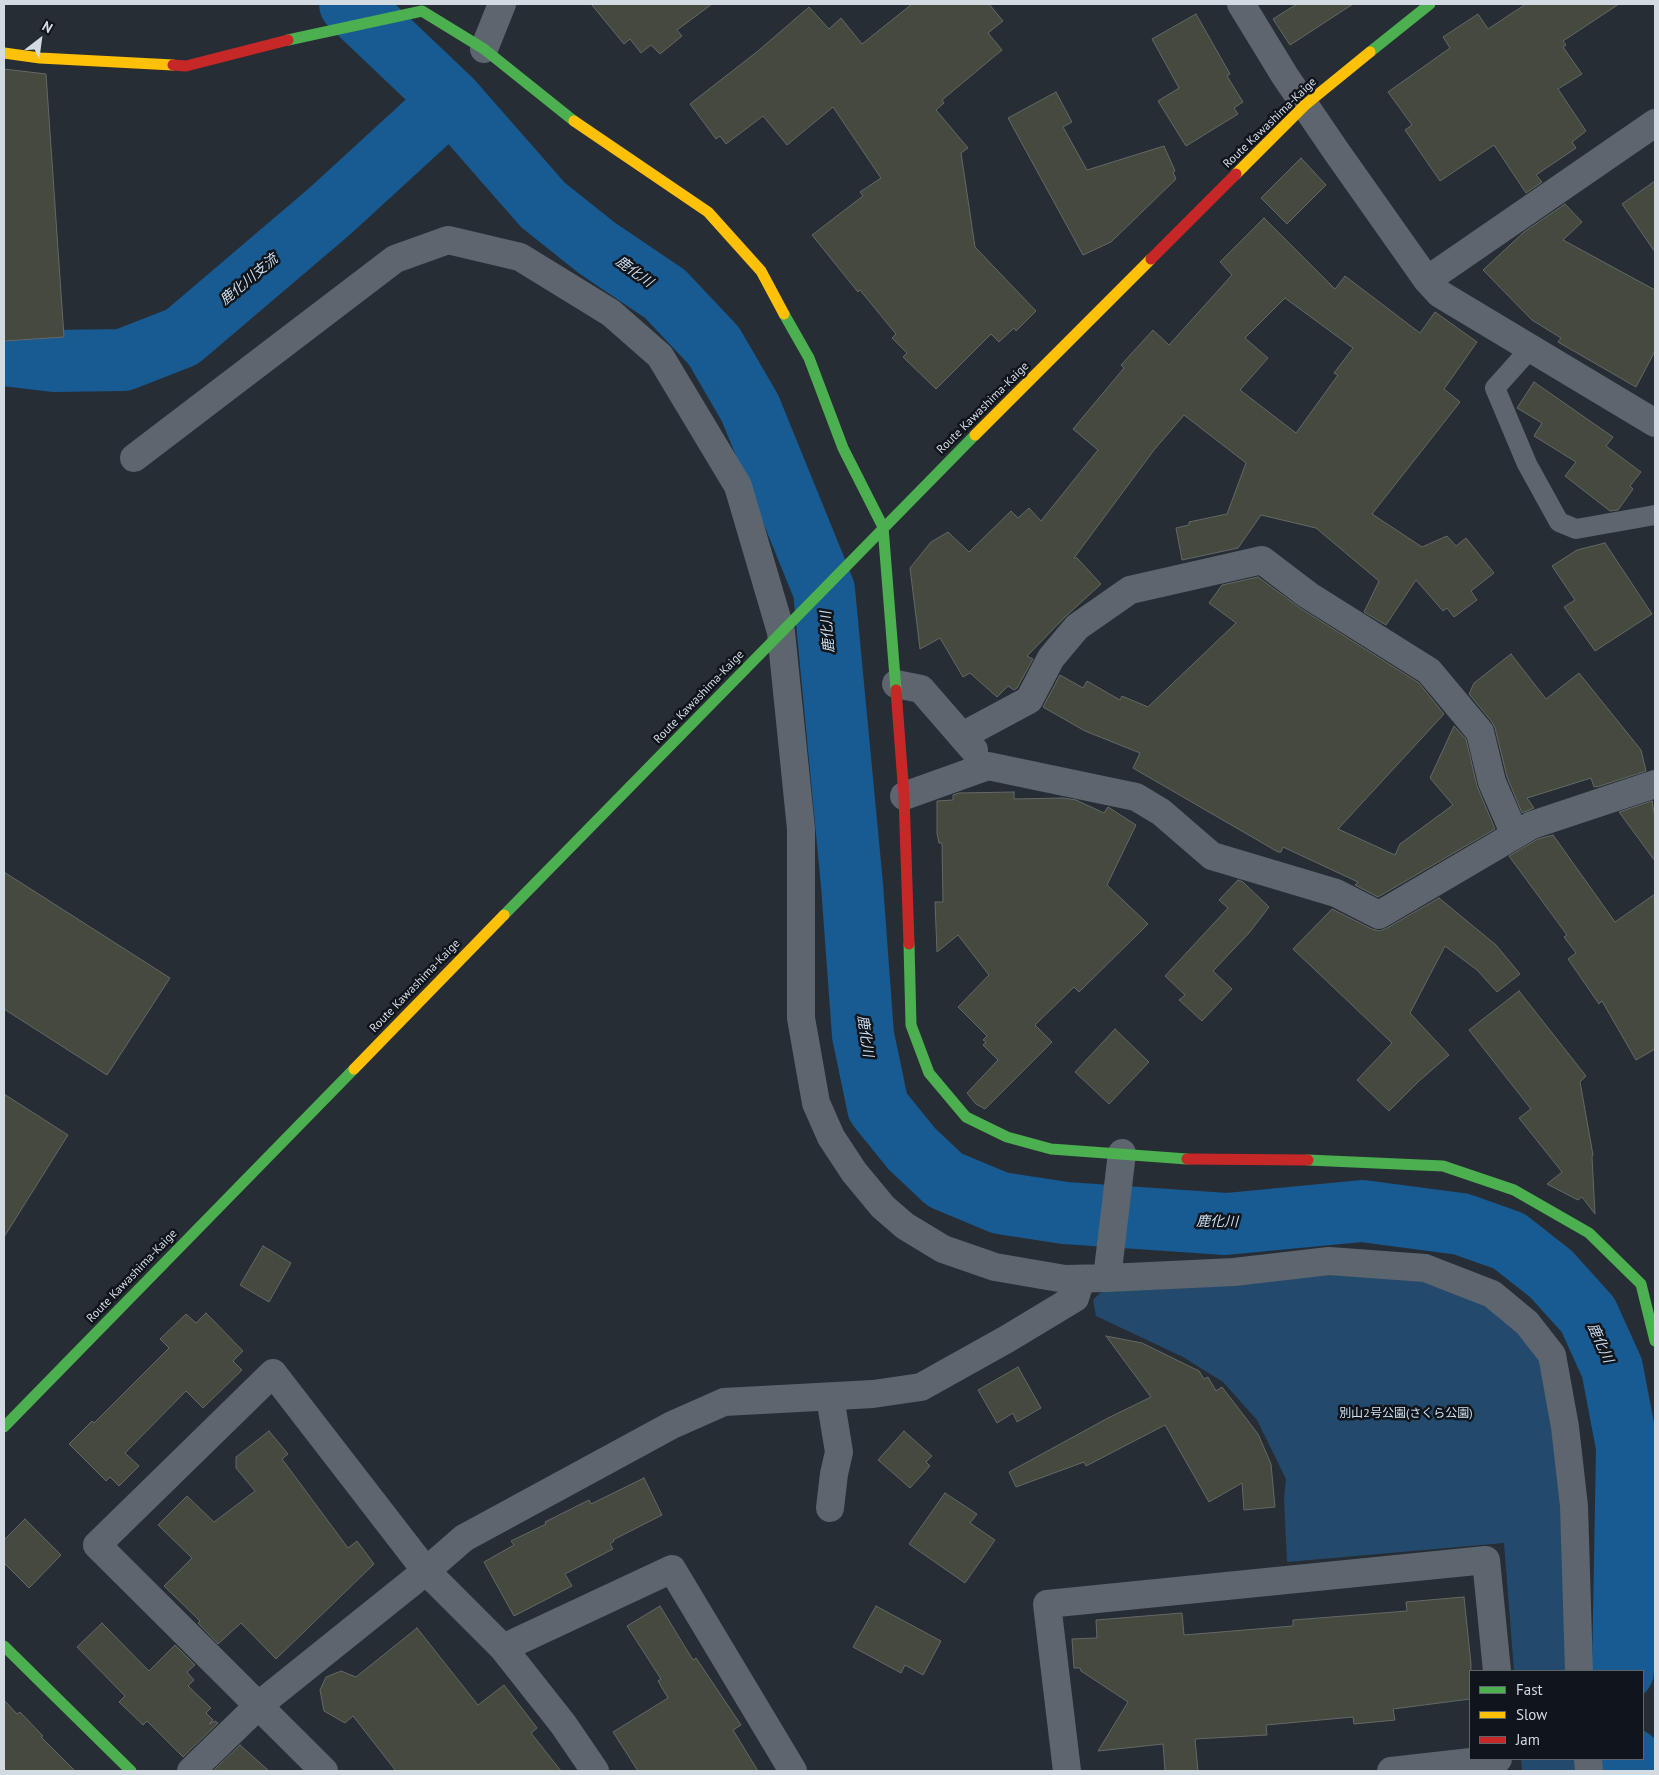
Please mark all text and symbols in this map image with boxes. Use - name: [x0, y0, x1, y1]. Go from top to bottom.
- north arrow: [15, 15, 65, 65]
- text: N: [39, 17, 56, 37]
- street label: Route Kawashima-Kaige: [1220, 75, 1320, 171]
- water label: 鹿化川支流: [217, 251, 281, 309]
- water label: 鹿化川: [612, 253, 656, 291]
- street label: Route Kawashima-Kaige: [934, 359, 1032, 457]
- water label: 鹿化川: [818, 610, 838, 654]
- street label: Route Kawashima-Kaige: [651, 647, 747, 747]
- street label: Route Kawashima-Kaige: [367, 936, 463, 1036]
- water label: 鹿化川: [854, 1014, 876, 1058]
- water label: 鹿化川: [1196, 1213, 1238, 1231]
- street label: Route Kawashima-Kaige: [84, 1226, 180, 1326]
- water label: 鹿化川: [1584, 1320, 1616, 1366]
- park label: 別山2号公園(さくら公園): [1339, 1407, 1473, 1421]
- legend: [1469, 1670, 1644, 1760]
- text: Fast: [1516, 1680, 1543, 1699]
- text: Slow: [1516, 1705, 1547, 1724]
- text: Jam: [1516, 1730, 1540, 1749]

